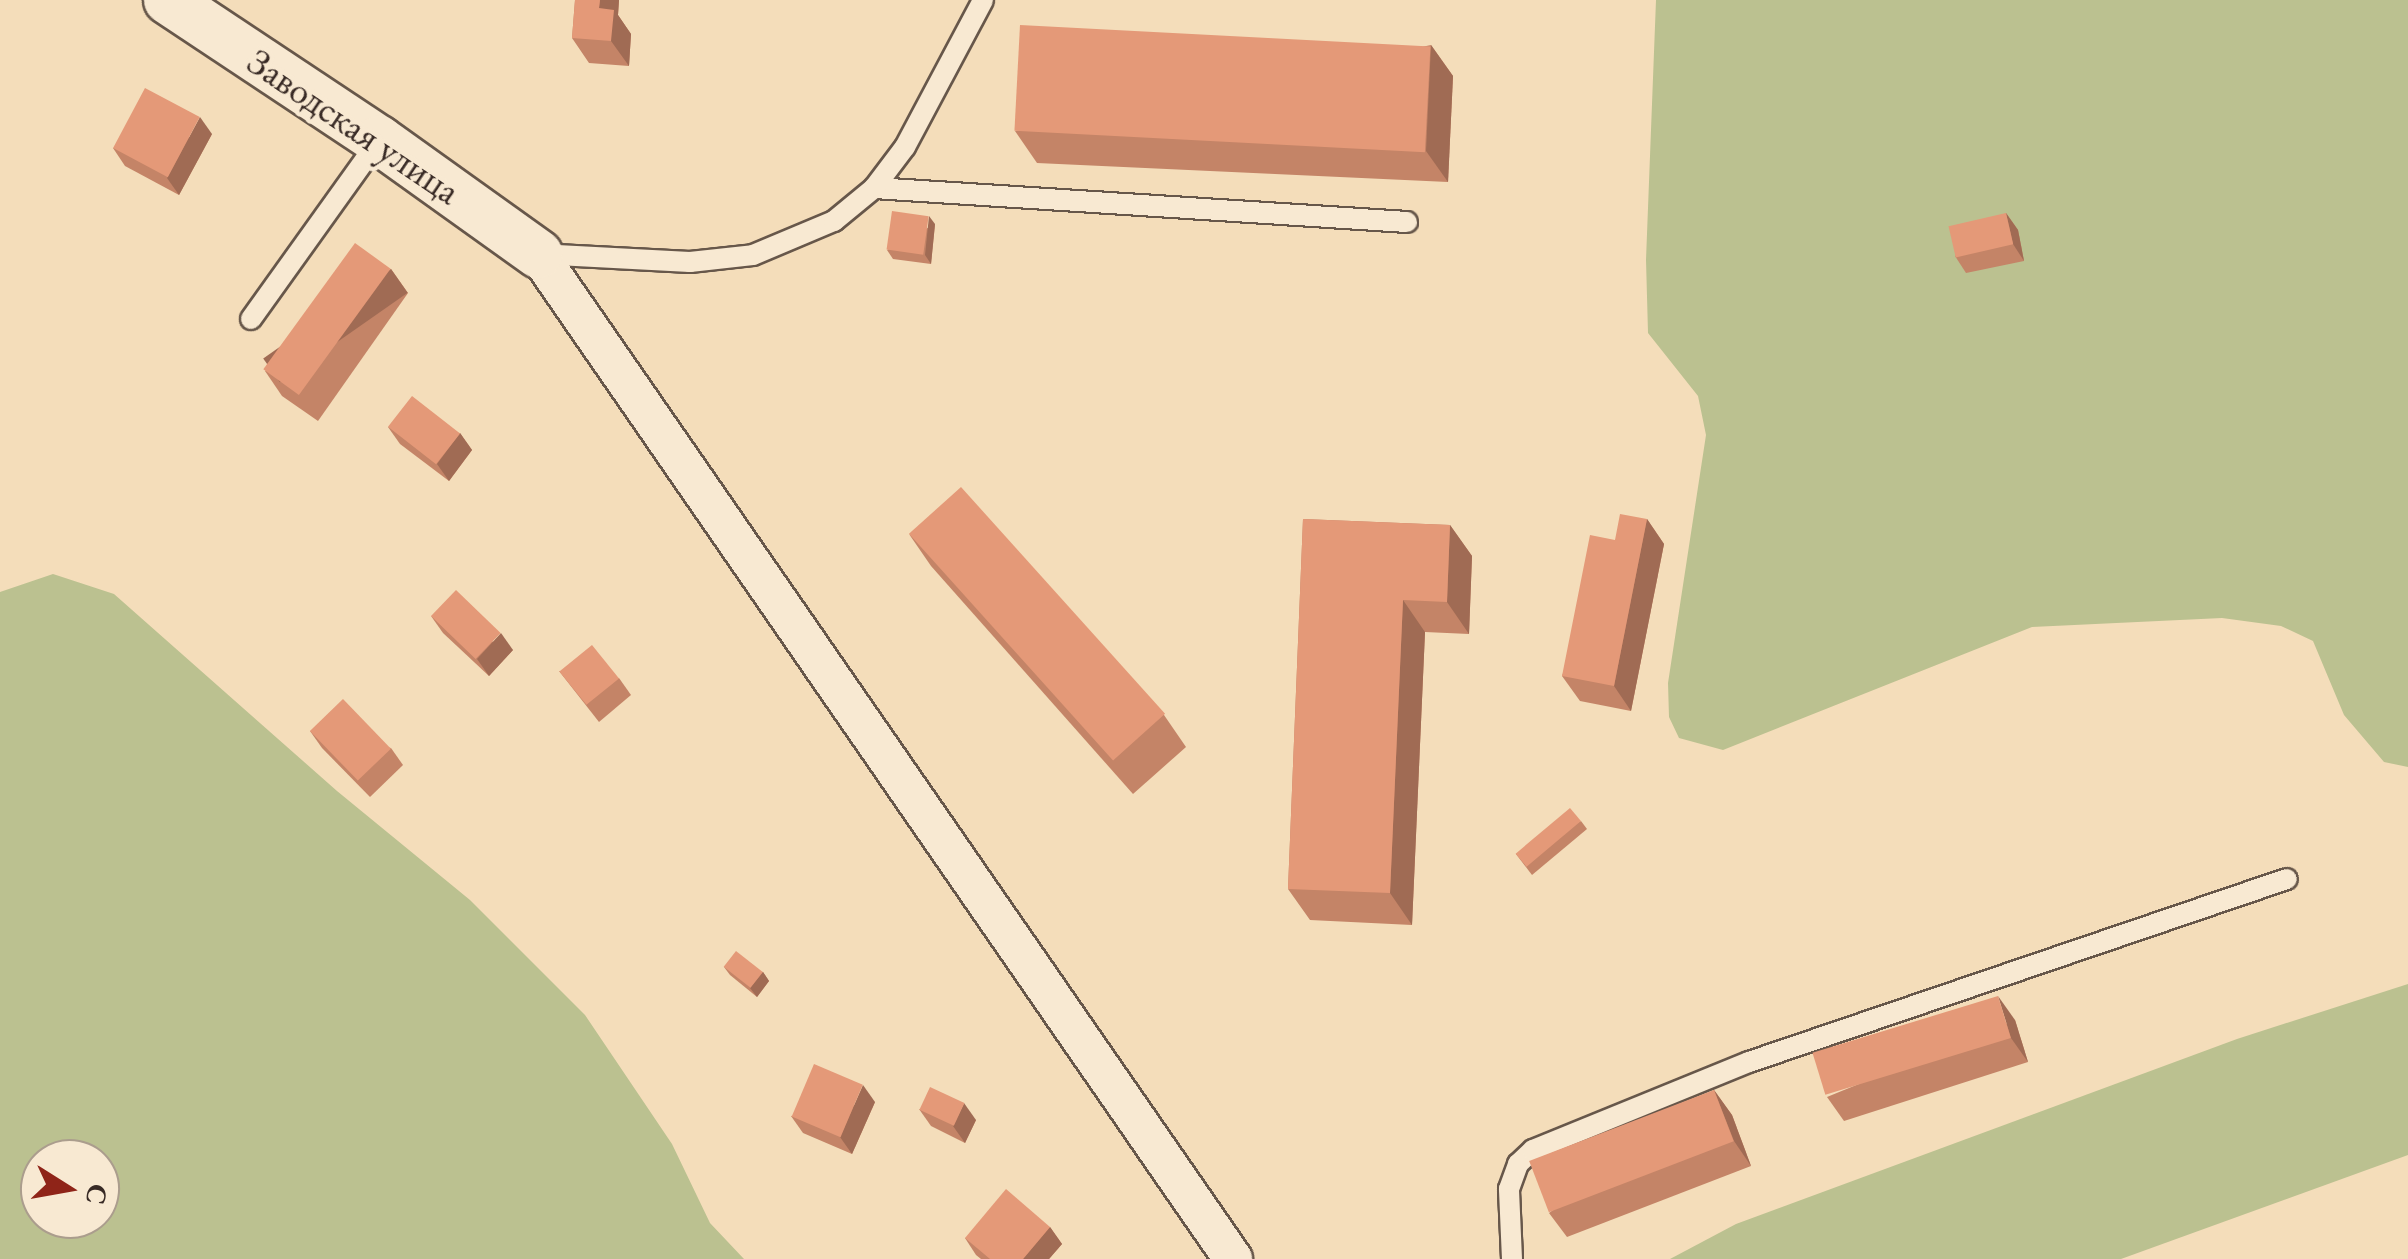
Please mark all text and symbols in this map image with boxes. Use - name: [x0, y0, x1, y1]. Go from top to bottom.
- street label: Заводская улица: [239, 38, 469, 214]
- north arrow: [20, 1139, 120, 1239]
- text: С: [78, 1181, 117, 1208]

